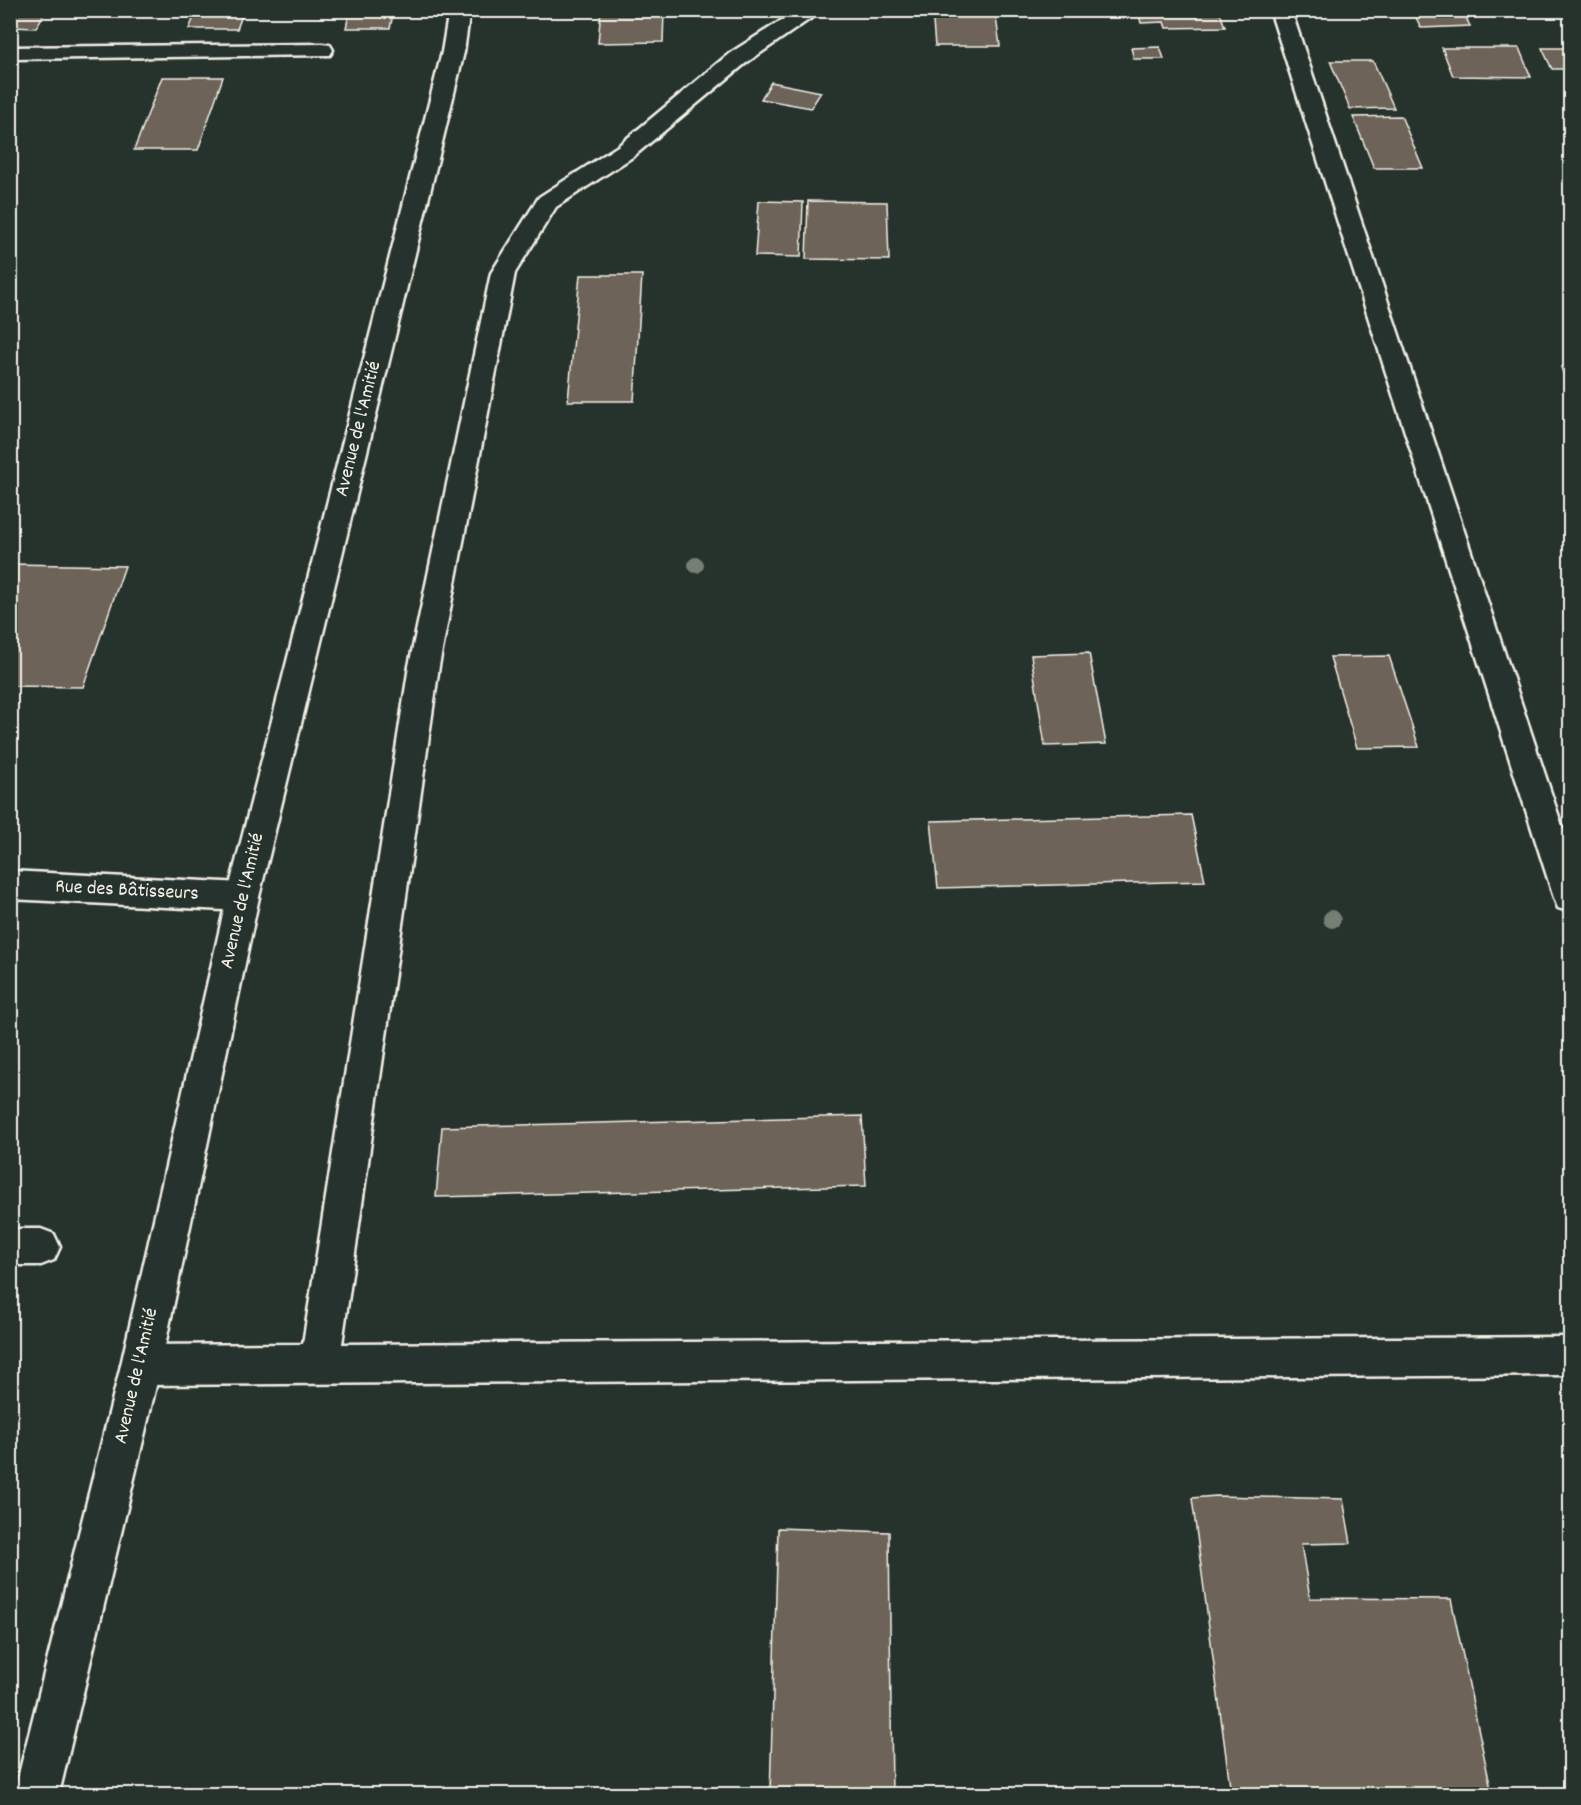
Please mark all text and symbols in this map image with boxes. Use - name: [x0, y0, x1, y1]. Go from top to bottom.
- street label: Avenue de l'Amitié: [329, 358, 389, 500]
- street label: Avenue de l'Amitié: [214, 830, 272, 972]
- street label: Rue des Bâtisseurs: [55, 873, 199, 909]
- street label: Avenue de l'Amitié: [108, 1305, 166, 1447]

